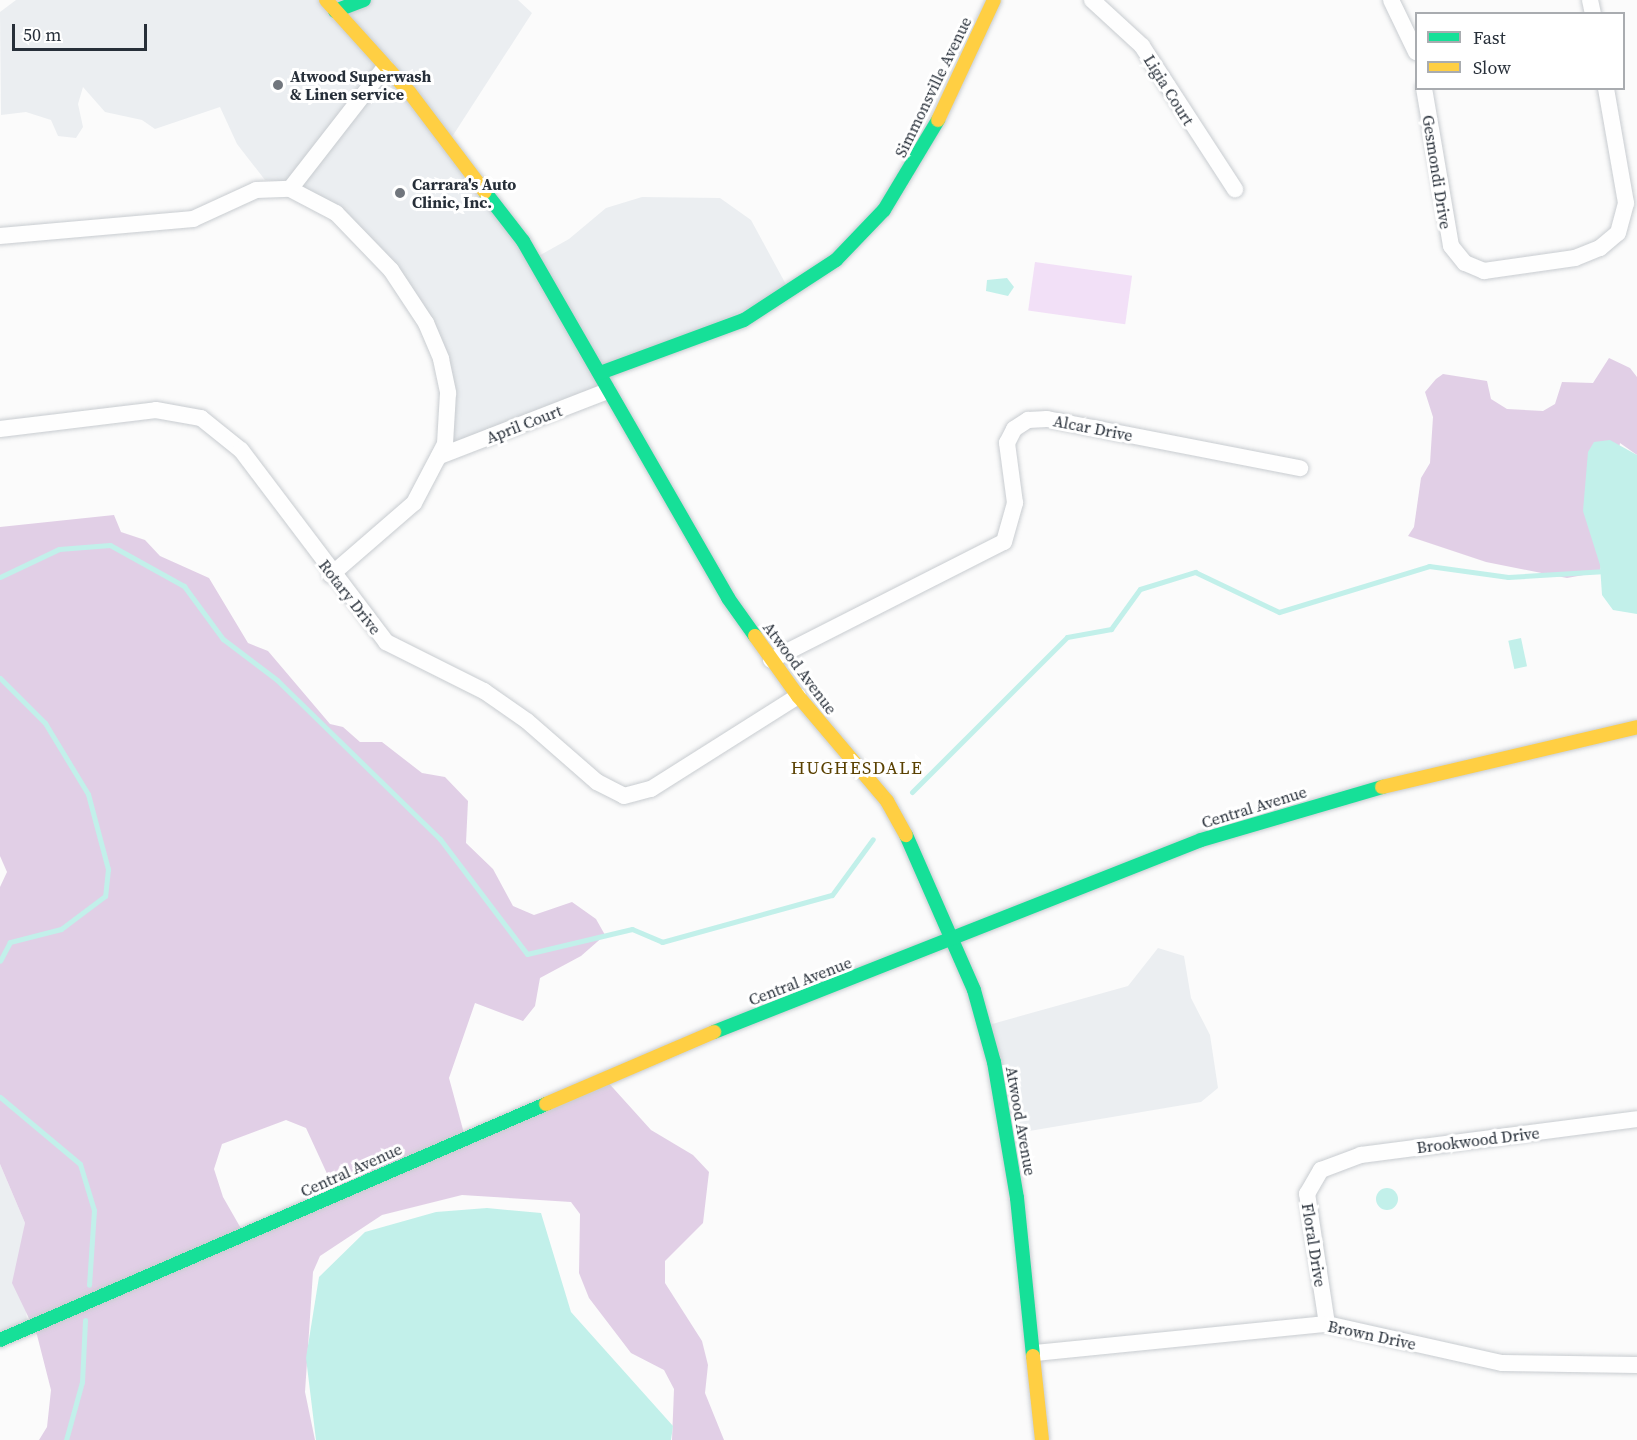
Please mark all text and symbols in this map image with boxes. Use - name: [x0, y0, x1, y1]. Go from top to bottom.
- scale bar: [15, 12, 150, 50]
- legend: [1415, 12, 1625, 90]
- street label: Simmonsville Avenue: [891, 14, 975, 160]
- text: 50 m: [23, 22, 61, 47]
- text: Fast: [1473, 25, 1506, 50]
- street label: Ligia Court: [1140, 51, 1198, 129]
- text: Slow: [1473, 55, 1511, 80]
- place label: Atwood Superwash & Linen service: [290, 66, 431, 104]
- marker: Atwood Superwash & Linen service: [271, 78, 285, 92]
- street label: Gesmondi Drive: [1419, 114, 1455, 230]
- place label: Carrara's Auto Clinic, Inc.: [412, 174, 516, 212]
- marker: Carrara's Auto Clinic, Inc.: [393, 186, 407, 200]
- street label: April Court: [483, 401, 565, 447]
- street label: Alcar Drive: [1052, 411, 1134, 445]
- street label: Rotary Drive: [315, 556, 385, 638]
- street label: Atwood Avenue: [759, 618, 841, 718]
- district label: HUGHESDALE: [791, 757, 923, 779]
- street label: Central Avenue: [1199, 782, 1309, 832]
- street label: Central Avenue: [746, 953, 854, 1009]
- street label: Atwood Avenue: [1002, 1065, 1040, 1177]
- street label: Brookwood Drive: [1415, 1123, 1541, 1157]
- street label: Central Avenue: [297, 1139, 405, 1201]
- street label: Floral Drive: [1298, 1202, 1330, 1288]
- street label: Brown Drive: [1326, 1316, 1418, 1354]

